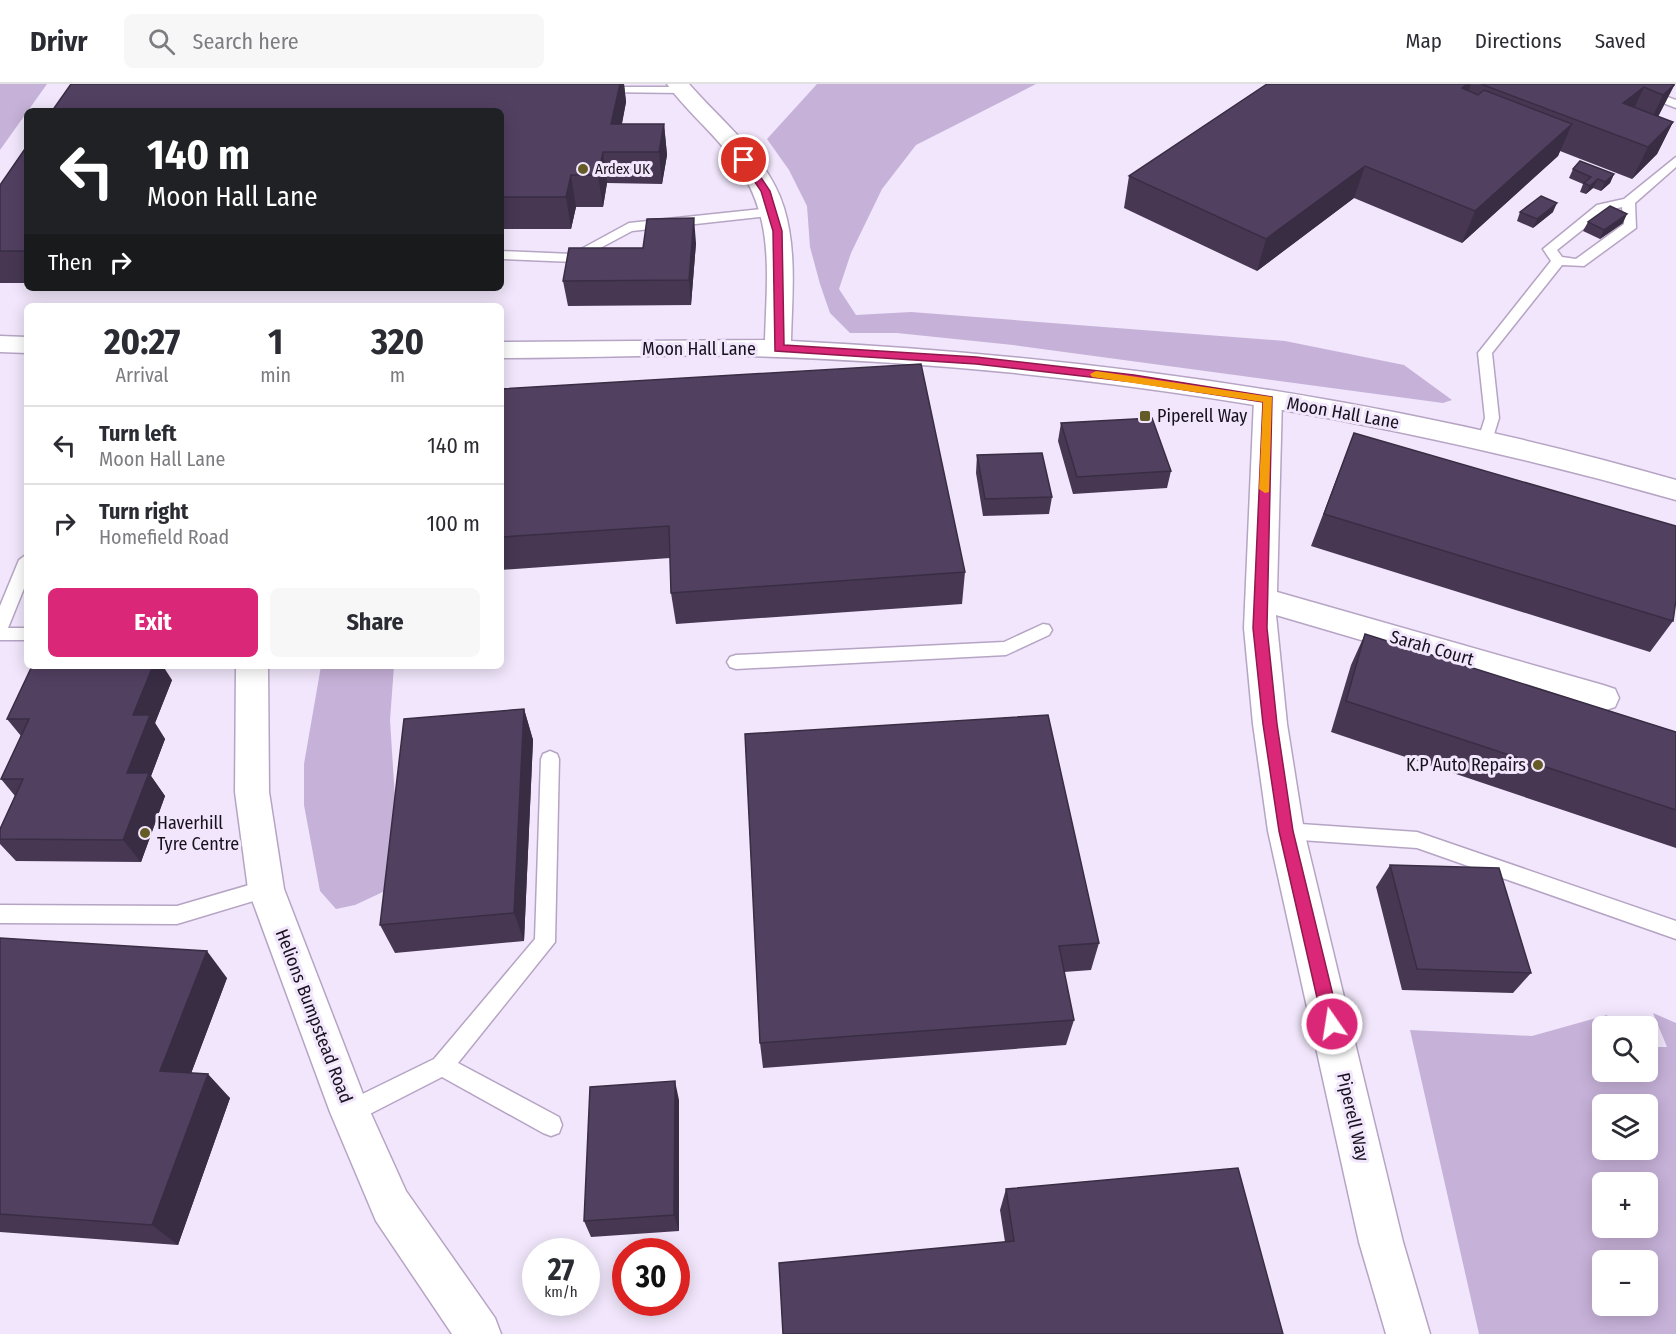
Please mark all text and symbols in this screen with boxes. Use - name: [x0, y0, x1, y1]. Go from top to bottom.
- search box: [124, 14, 544, 68]
- text: Drivr: [30, 25, 88, 58]
- icon: search: [145, 25, 178, 58]
- text: Search here: [193, 28, 299, 55]
- text: Map: [1405, 28, 1442, 54]
- text: Directions: [1475, 28, 1562, 54]
- text: Saved: [1595, 28, 1646, 54]
- text: 140 m: [147, 130, 250, 180]
- icon: left: [48, 132, 126, 210]
- pin: [718, 134, 769, 185]
- icon: arrive: [727, 143, 760, 176]
- place label: Ardex UK: [595, 160, 650, 178]
- marker: Ardex UK: [576, 162, 590, 176]
- text: Moon Hall Lane: [147, 181, 318, 213]
- icon: right: [104, 246, 137, 279]
- text: Then: [48, 249, 92, 276]
- text: 20:27: [104, 320, 180, 364]
- text: 1: [268, 320, 283, 364]
- text: 320: [371, 320, 424, 364]
- street label: Moon Hall Lane: [642, 338, 756, 360]
- text: Arrival: [116, 363, 169, 387]
- text: min: [260, 363, 291, 387]
- text: m: [390, 363, 405, 387]
- street label: Moon Hall Lane: [1285, 392, 1401, 434]
- place label: Piperell Way: [1157, 405, 1247, 427]
- marker: Piperell Way: [1138, 409, 1152, 423]
- text: Turn left: [99, 420, 177, 447]
- icon: left: [48, 429, 81, 462]
- text: 140 m: [427, 432, 480, 459]
- text: Moon Hall Lane: [99, 447, 225, 471]
- text: Turn right: [99, 498, 188, 525]
- icon: right: [48, 507, 81, 540]
- text: 100 m: [426, 510, 480, 537]
- text: Homefield Road: [99, 525, 229, 549]
- button: Exit: [48, 588, 258, 657]
- button: Share: [270, 588, 480, 657]
- street label: Sarah Court: [1388, 626, 1476, 670]
- place label: K.P Auto Repairs: [1406, 754, 1526, 776]
- marker: K.P Auto Repairs: [1531, 758, 1545, 772]
- place label: Haverhill Tyre Centre: [157, 812, 239, 855]
- marker: Haverhill Tyre Centre: [138, 826, 152, 840]
- street label: Helions Bumpstead Road: [271, 926, 357, 1106]
- position arrow: [1300, 992, 1364, 1056]
- map controls: [1592, 1016, 1658, 1316]
- button: search: [1592, 1016, 1658, 1082]
- street label: Piperell Way: [1332, 1071, 1374, 1163]
- button: layers: [1592, 1094, 1658, 1160]
- button: +: [1592, 1172, 1658, 1238]
- speed limit sign: 30: [612, 1238, 690, 1316]
- button: −: [1592, 1250, 1658, 1316]
- text: 27: [548, 1252, 574, 1288]
- text: km/h: [544, 1283, 578, 1301]

